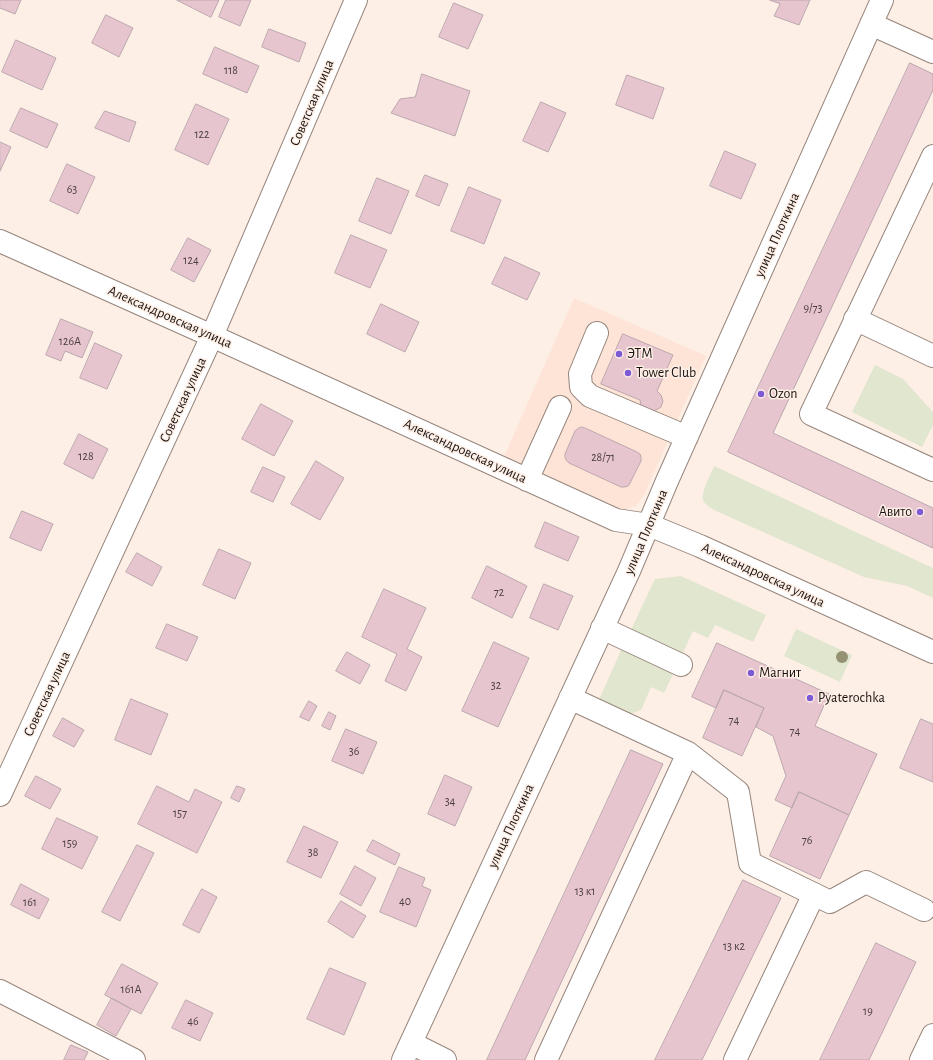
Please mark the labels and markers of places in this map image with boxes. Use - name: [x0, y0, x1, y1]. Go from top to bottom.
- place label: ЭТМ: [627, 346, 653, 362]
- marker: ЭТМ: [614, 349, 624, 359]
- place label: Tower Club: [636, 365, 696, 381]
- marker: Tower Club: [623, 368, 633, 378]
- place label: Ozon: [769, 386, 797, 402]
- marker: Ozon: [756, 389, 766, 399]
- place label: Авито: [879, 504, 912, 520]
- marker: Авито: [915, 507, 925, 517]
- place label: Магнит: [759, 665, 801, 681]
- marker: Магнит: [746, 668, 756, 678]
- place label: Pyaterochka: [818, 690, 885, 706]
- marker: Pyaterochka: [805, 693, 815, 703]

